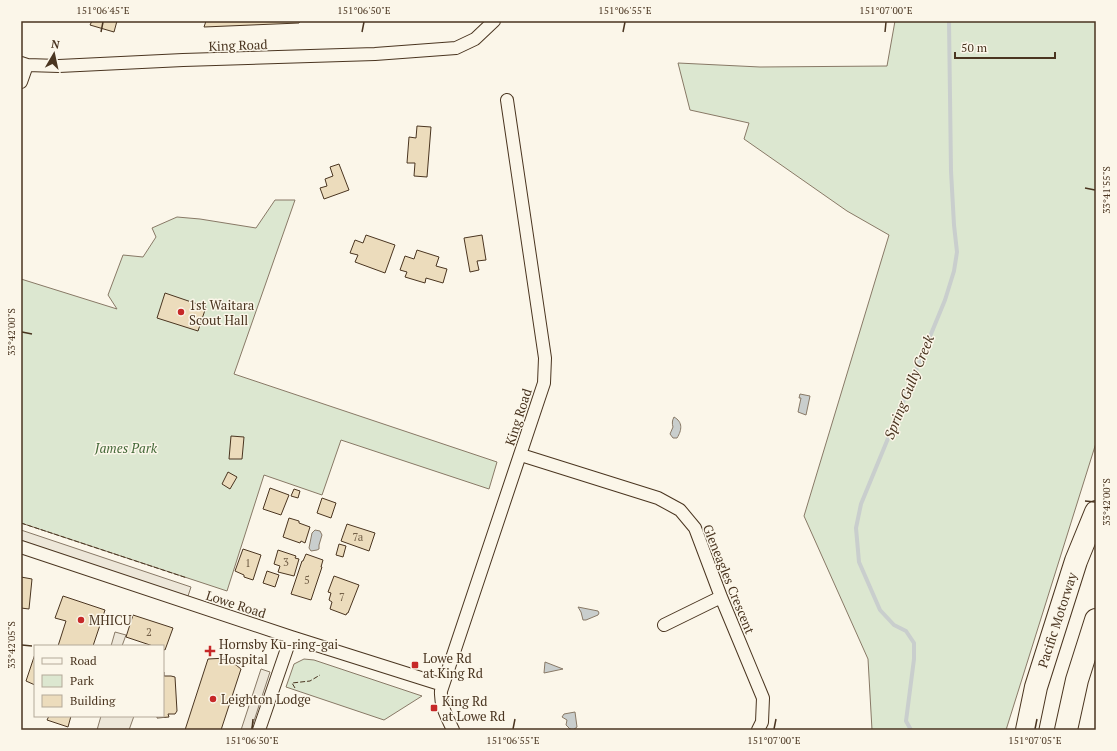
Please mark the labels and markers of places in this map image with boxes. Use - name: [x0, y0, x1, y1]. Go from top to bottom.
- place label: 1st Waitara Scout Hall: [189, 296, 255, 329]
- marker: 1st Waitara Scout Hall: [176, 307, 186, 317]
- place label: MHICU: [89, 611, 132, 629]
- marker: MHICU: [76, 615, 86, 625]
- place label: Hornsby Ku-ring-gai Hospital: [219, 635, 338, 668]
- marker: Hornsby Ku-ring-gai Hospital: [204, 645, 216, 657]
- place label: Lowe Rd at King Rd: [423, 649, 483, 682]
- marker: Lowe Rd at King Rd: [410, 660, 420, 670]
- place label: Leighton Lodge: [221, 690, 311, 708]
- place label: King Rd at Lowe Rd: [442, 692, 505, 725]
- marker: Leighton Lodge: [208, 694, 218, 704]
- marker: King Rd at Lowe Rd: [429, 703, 439, 713]

